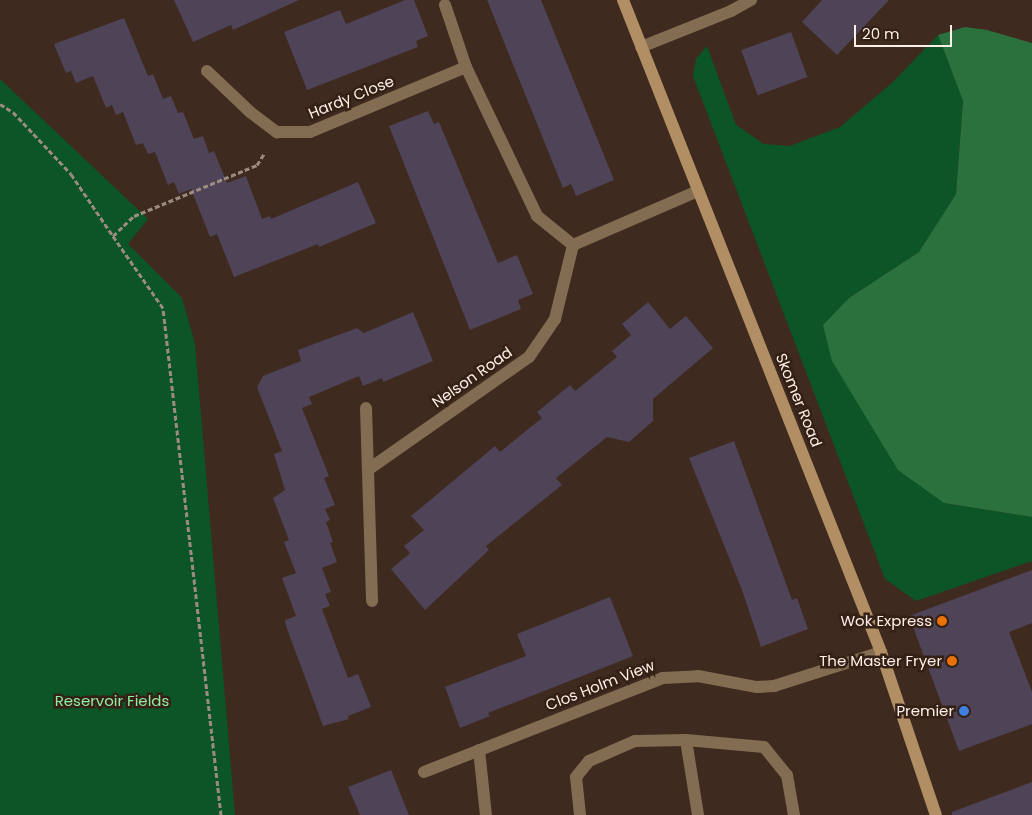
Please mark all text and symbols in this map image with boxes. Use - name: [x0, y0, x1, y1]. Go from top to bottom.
- scale bar: [857, 15, 954, 47]
- text: 20 m: [862, 23, 900, 44]
- street label: Hardy Close: [306, 72, 396, 122]
- street label: Nelson Road: [429, 343, 515, 411]
- street label: Skomer Road: [772, 351, 826, 449]
- place label: Wok Express: [840, 612, 932, 630]
- marker: Wok Express: [936, 615, 948, 627]
- place label: The Master Fryer: [819, 652, 942, 670]
- marker: The Master Fryer: [946, 655, 958, 667]
- street label: Clos Holm View: [543, 656, 657, 714]
- park label: Reservoir Fields: [55, 692, 169, 710]
- place label: Premier: [896, 702, 954, 720]
- marker: Premier: [958, 705, 970, 717]

